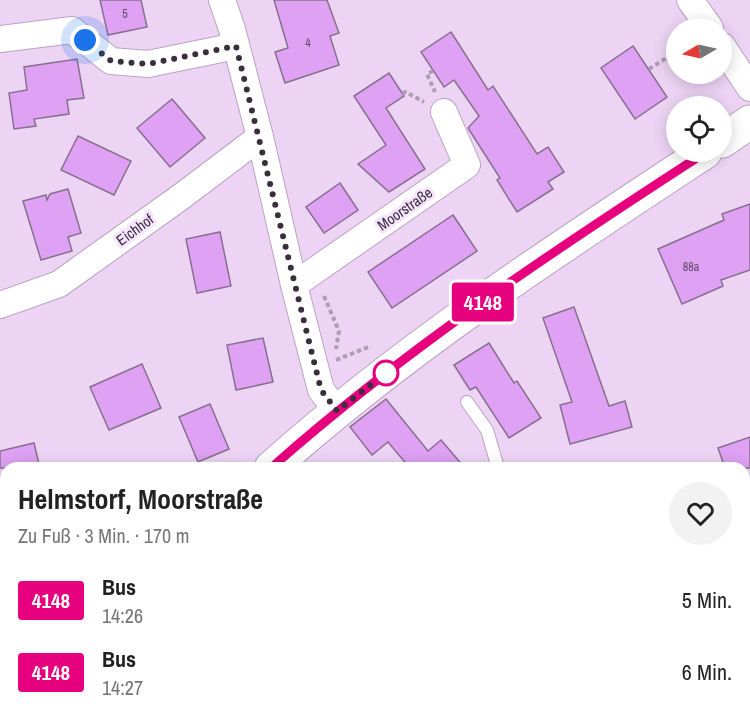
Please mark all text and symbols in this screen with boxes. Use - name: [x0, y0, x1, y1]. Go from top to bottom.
- house number: 5: [122, 6, 128, 22]
- north arrow: [666, 18, 732, 84]
- map controls: [666, 18, 732, 162]
- your location: [70, 25, 100, 55]
- house number: 4: [305, 35, 311, 51]
- button: locate: [666, 96, 732, 162]
- street label: Moorstraße: [373, 182, 437, 235]
- street label: Eichhof: [112, 209, 158, 250]
- house number: 88a: [683, 259, 700, 275]
- line badge: 4148: [441, 282, 525, 322]
- text: 4148: [464, 288, 502, 317]
- unlabelled marker: [373, 360, 399, 386]
- text: Helmstorf, Moorstraße: [18, 480, 263, 518]
- button: heart: [669, 482, 732, 545]
- text: Zu Fuß · 3 Min. · 170 m: [18, 522, 189, 549]
- text: Bus: [102, 572, 136, 602]
- text: 5 Min.: [682, 585, 732, 615]
- text: 4148: [32, 586, 70, 615]
- text: 14:26: [102, 602, 143, 629]
- text: Bus: [102, 644, 136, 674]
- text: 6 Min.: [682, 657, 732, 687]
- text: 4148: [32, 658, 70, 687]
- text: 14:27: [102, 674, 143, 701]

